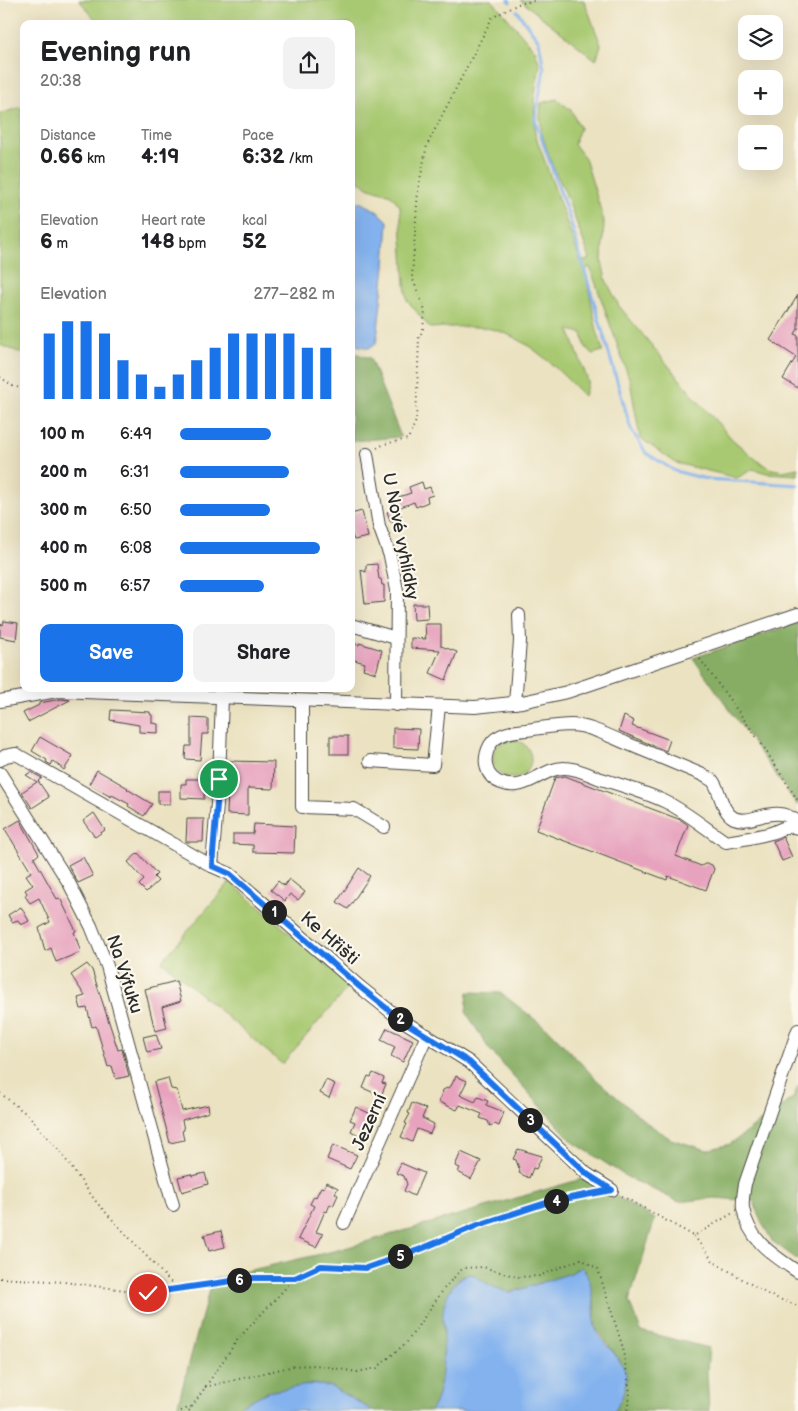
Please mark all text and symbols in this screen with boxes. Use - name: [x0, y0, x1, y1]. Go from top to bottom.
- map controls: [738, 15, 783, 170]
- button: layers: [738, 15, 783, 60]
- text: Evening run: [40, 36, 191, 69]
- button: share: [283, 37, 335, 89]
- button: +: [738, 70, 783, 115]
- text: 20:38: [40, 72, 81, 91]
- button: −: [738, 125, 783, 170]
- text: Distance: [40, 127, 96, 144]
- text: Time: [141, 127, 172, 144]
- text: Pace: [242, 127, 274, 144]
- text: 0.66: [40, 144, 83, 169]
- text: 4:19: [141, 144, 180, 169]
- text: 6:32: [242, 144, 285, 169]
- text: km: [83, 150, 105, 167]
- text: /km: [285, 150, 313, 167]
- text: Elevation: [40, 212, 98, 229]
- text: Heart rate: [141, 212, 206, 229]
- text: kcal: [242, 212, 267, 229]
- text: 6: [40, 229, 53, 254]
- text: 148: [141, 229, 175, 254]
- text: 52: [242, 229, 267, 254]
- text: m: [53, 235, 68, 252]
- text: bpm: [175, 235, 206, 252]
- text: Elevation: [40, 285, 107, 304]
- text: 277–282 m: [254, 285, 335, 304]
- text: 100 m: [40, 425, 85, 444]
- text: 6:49: [120, 425, 152, 444]
- text: 200 m: [40, 463, 87, 482]
- text: 6:31: [120, 463, 149, 482]
- street label: U Nové vyhlídky: [378, 471, 423, 602]
- text: 300 m: [40, 501, 87, 520]
- text: 6:50: [120, 501, 152, 520]
- text: 400 m: [40, 539, 87, 558]
- text: 6:08: [120, 539, 152, 558]
- text: 500 m: [40, 577, 87, 596]
- text: 6:57: [120, 577, 150, 596]
- button: Save: [40, 624, 183, 682]
- button: Share: [193, 624, 335, 682]
- pin: [198, 758, 240, 800]
- icon: arrive: [205, 765, 233, 793]
- pin: 1: [262, 900, 286, 924]
- text: 1: [272, 904, 277, 921]
- street label: Ke Hřišti: [296, 907, 363, 969]
- street label: Na Výfuku: [102, 932, 147, 1016]
- pin: 2: [388, 1006, 412, 1032]
- text: 2: [396, 1011, 405, 1028]
- street label: Jezerní: [348, 1090, 391, 1154]
- pin: 3: [518, 1108, 542, 1132]
- text: 3: [526, 1112, 535, 1129]
- pin: 4: [544, 1188, 568, 1214]
- text: 4: [552, 1193, 561, 1210]
- pin: 5: [388, 1244, 412, 1268]
- text: 5: [396, 1248, 405, 1265]
- pin: 6: [226, 1268, 252, 1292]
- pin: [127, 1272, 169, 1314]
- text: 6: [235, 1272, 244, 1289]
- icon: check: [134, 1279, 162, 1307]

